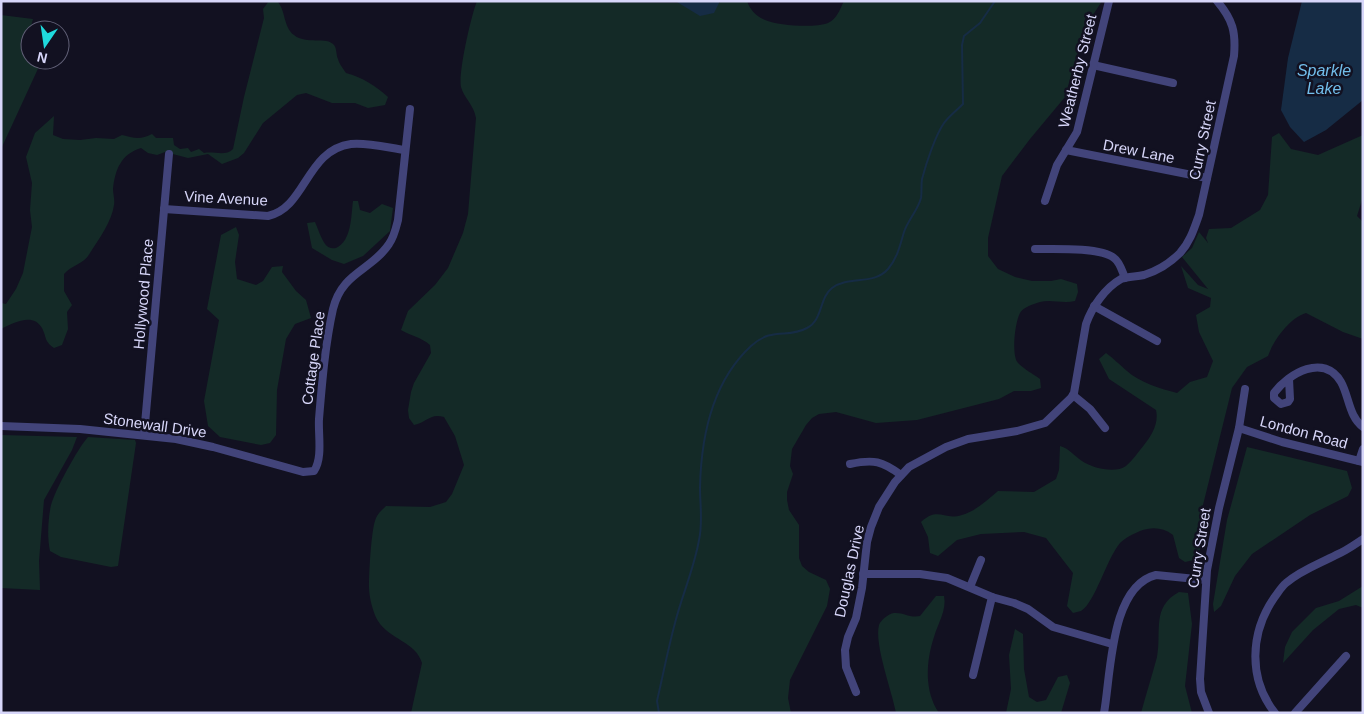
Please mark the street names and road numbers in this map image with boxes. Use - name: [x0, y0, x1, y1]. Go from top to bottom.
- street label: Weatherby Street: [1055, 12, 1100, 130]
- street label: Curry Street: [1185, 98, 1219, 181]
- street label: Drew Lane: [1102, 136, 1176, 166]
- street label: Vine Avenue: [184, 187, 268, 209]
- street label: Hollywood Place: [130, 238, 156, 350]
- street label: Cottage Place: [298, 310, 328, 406]
- street label: Stonewall Drive: [102, 409, 208, 441]
- street label: London Road: [1258, 412, 1350, 452]
- street label: Curry Street: [1184, 506, 1214, 589]
- street label: Douglas Drive: [831, 523, 867, 619]

